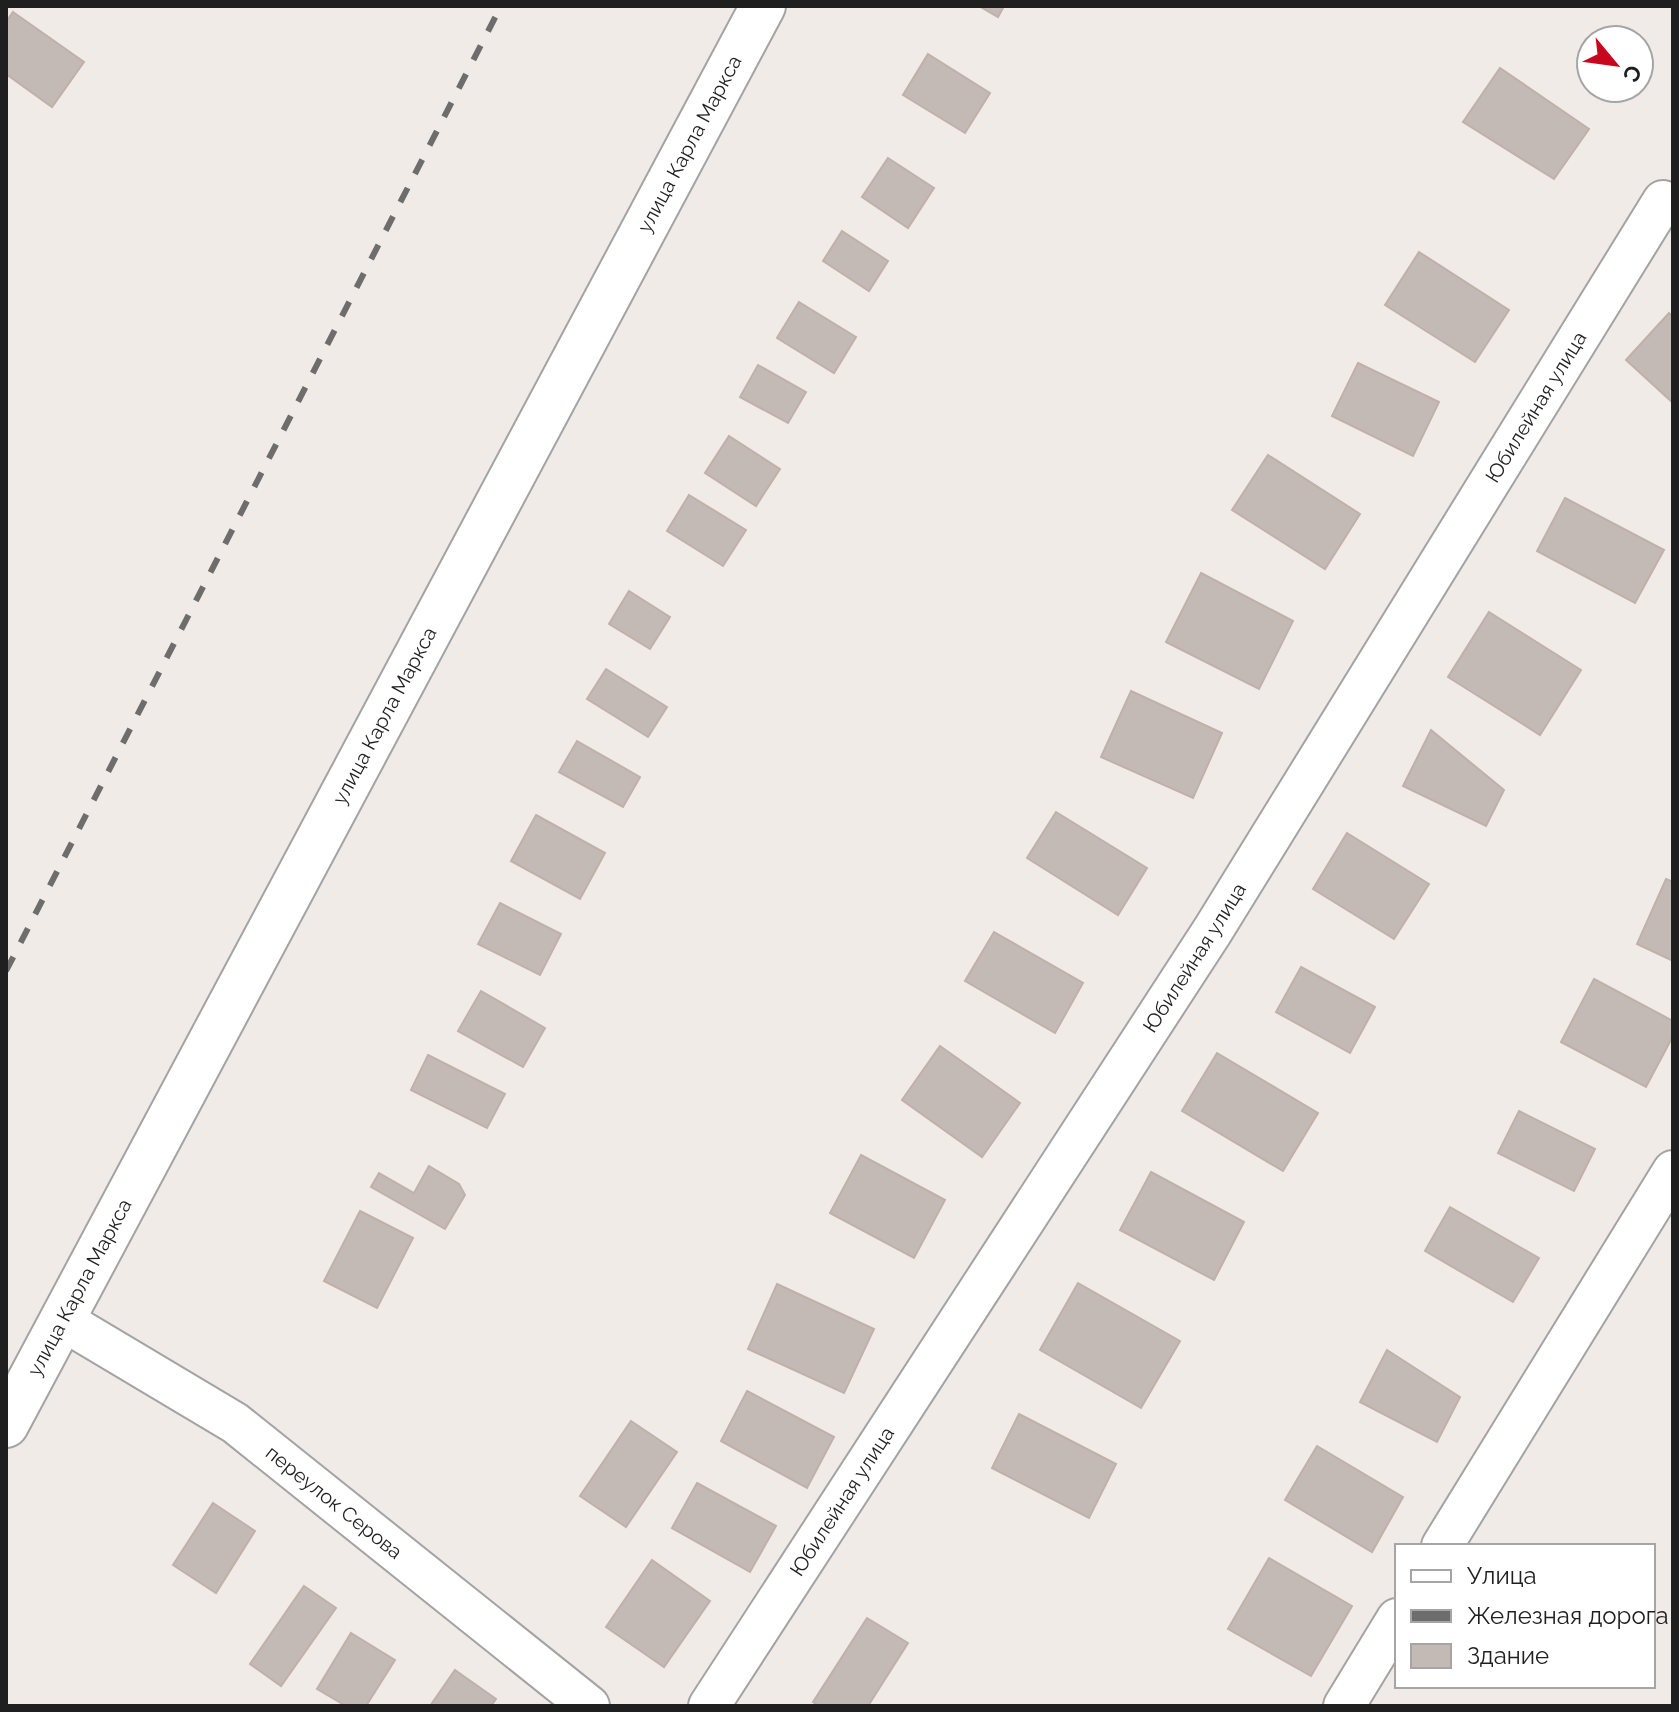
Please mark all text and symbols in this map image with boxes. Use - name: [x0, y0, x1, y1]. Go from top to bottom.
- north arrow: [1575, 24, 1655, 104]
- street label: улица Карла Маркса: [632, 51, 747, 237]
- text: С: [1617, 61, 1648, 87]
- street label: Юбилейная улица: [1480, 327, 1591, 487]
- street label: улица Карла Маркса: [327, 623, 442, 808]
- street label: Юбилейная улица: [1138, 878, 1251, 1037]
- street label: улица Карла Маркса: [22, 1195, 137, 1380]
- street label: Юбилейная улица: [785, 1422, 899, 1580]
- street label: переулок Серова: [261, 1440, 407, 1564]
- legend: [1395, 1544, 1655, 1688]
- text: Улица: [1467, 1561, 1537, 1590]
- text: Железная дорога: [1467, 1601, 1668, 1630]
- text: Здание: [1467, 1641, 1549, 1670]

